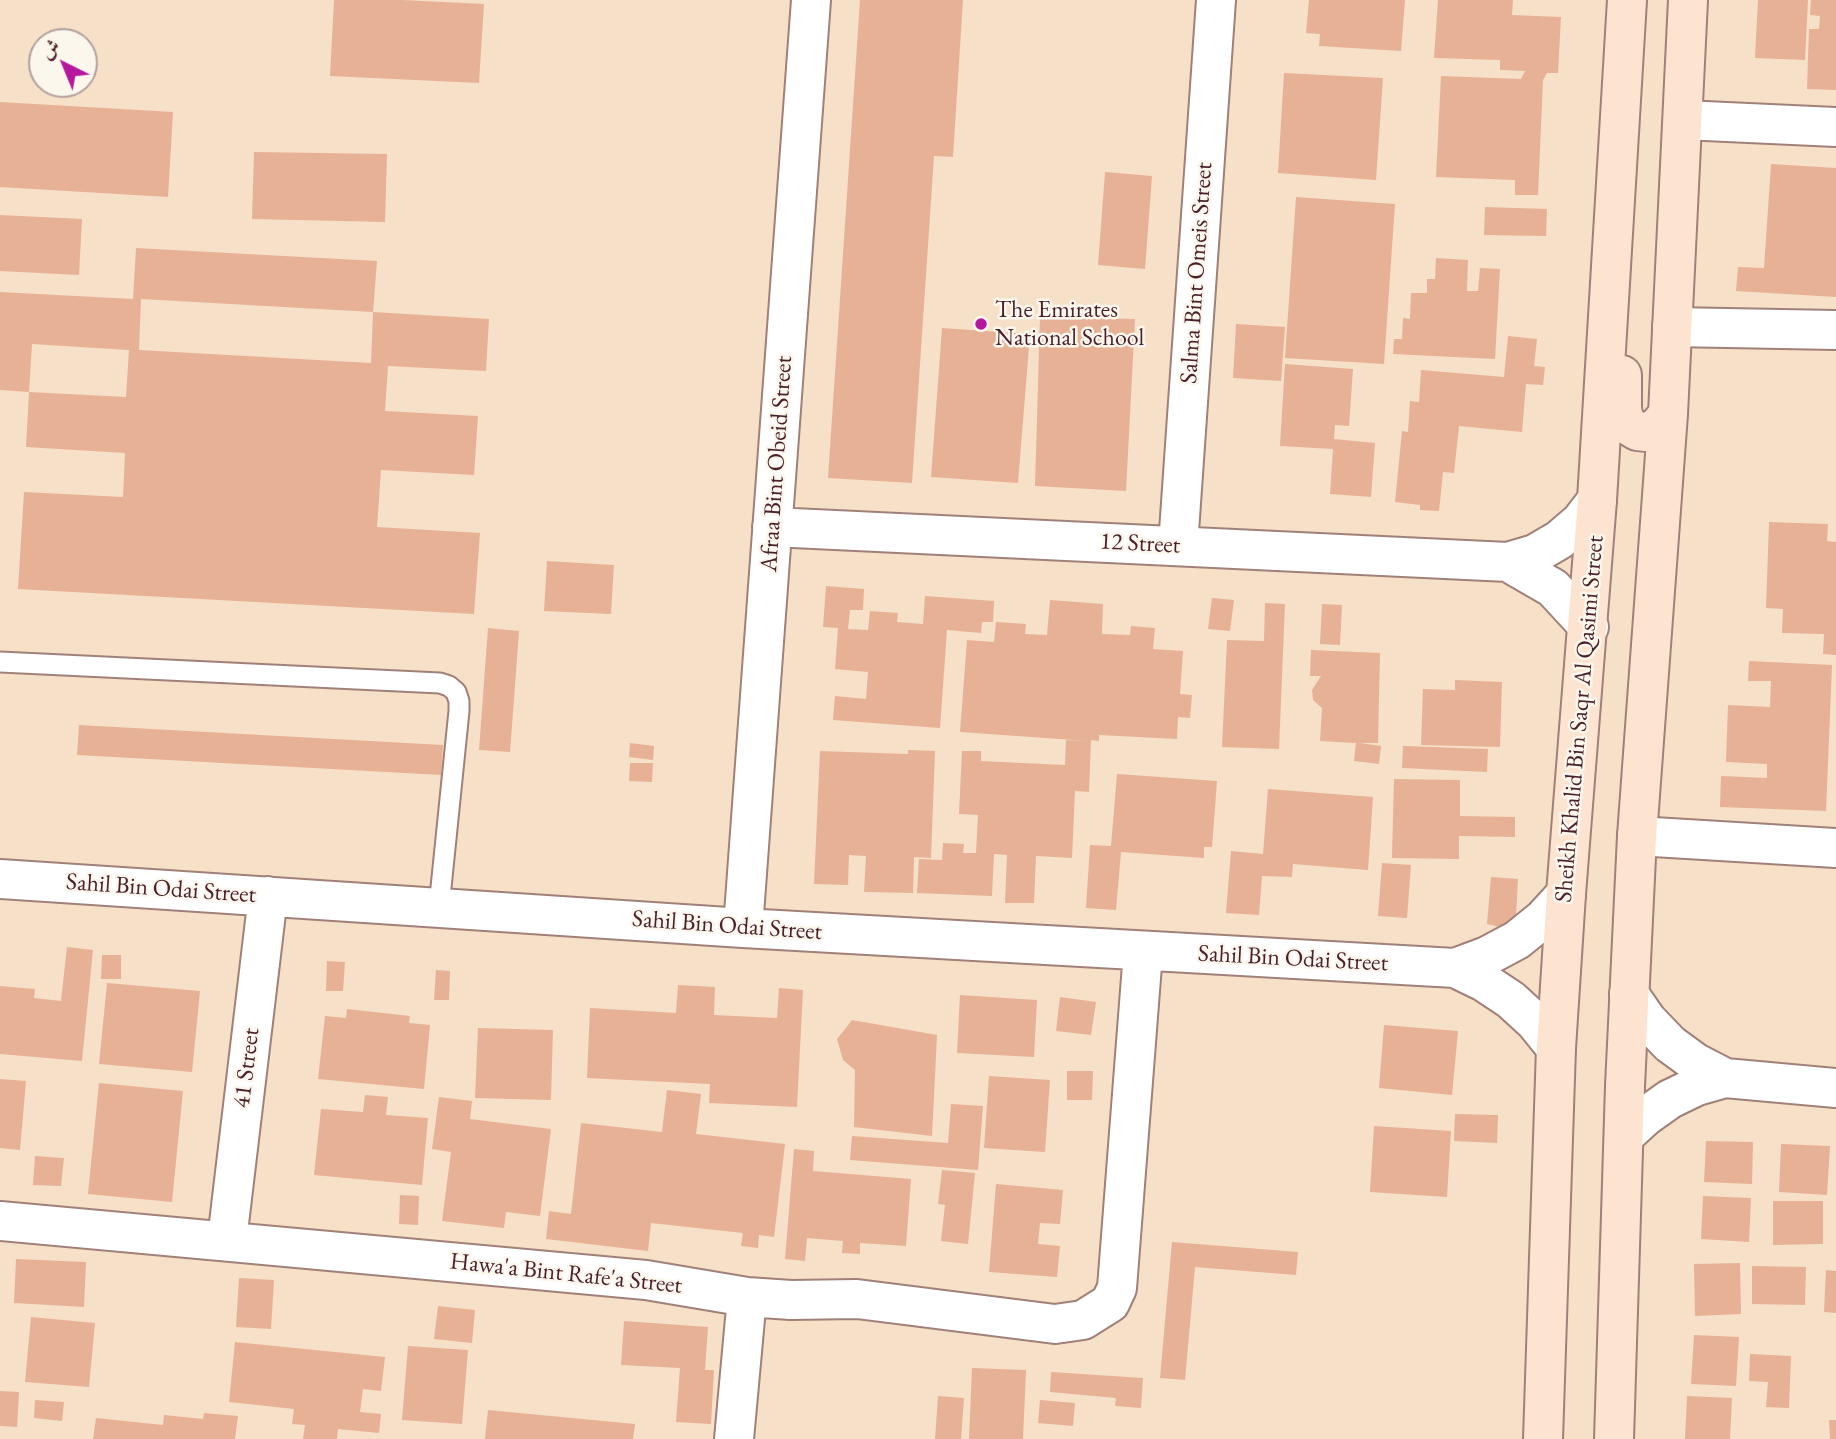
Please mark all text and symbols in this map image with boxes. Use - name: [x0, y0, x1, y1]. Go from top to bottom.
- north arrow: [28, 28, 98, 98]
- text: ش: [34, 33, 65, 64]
- street label: Salma Bint Omeis Street: [1175, 161, 1219, 385]
- place label: The Emirates National School: [995, 296, 1144, 352]
- marker: The Emirates National School: [973, 316, 989, 332]
- street label: Afraa Bint Obeid Street: [755, 355, 799, 573]
- street label: 12 Street: [1099, 528, 1181, 560]
- street label: Sheikh Khalid Bin Saqr Al Qasimi Street: [1550, 534, 1610, 904]
- street label: Sahil Bin Odai Street: [65, 868, 257, 910]
- street label: Sahil Bin Odai Street: [631, 905, 823, 947]
- street label: Sahil Bin Odai Street: [1197, 940, 1389, 978]
- street label: 41 Street: [228, 1026, 266, 1110]
- street label: Hawa'a Bint Rafe'a Street: [448, 1247, 684, 1301]

